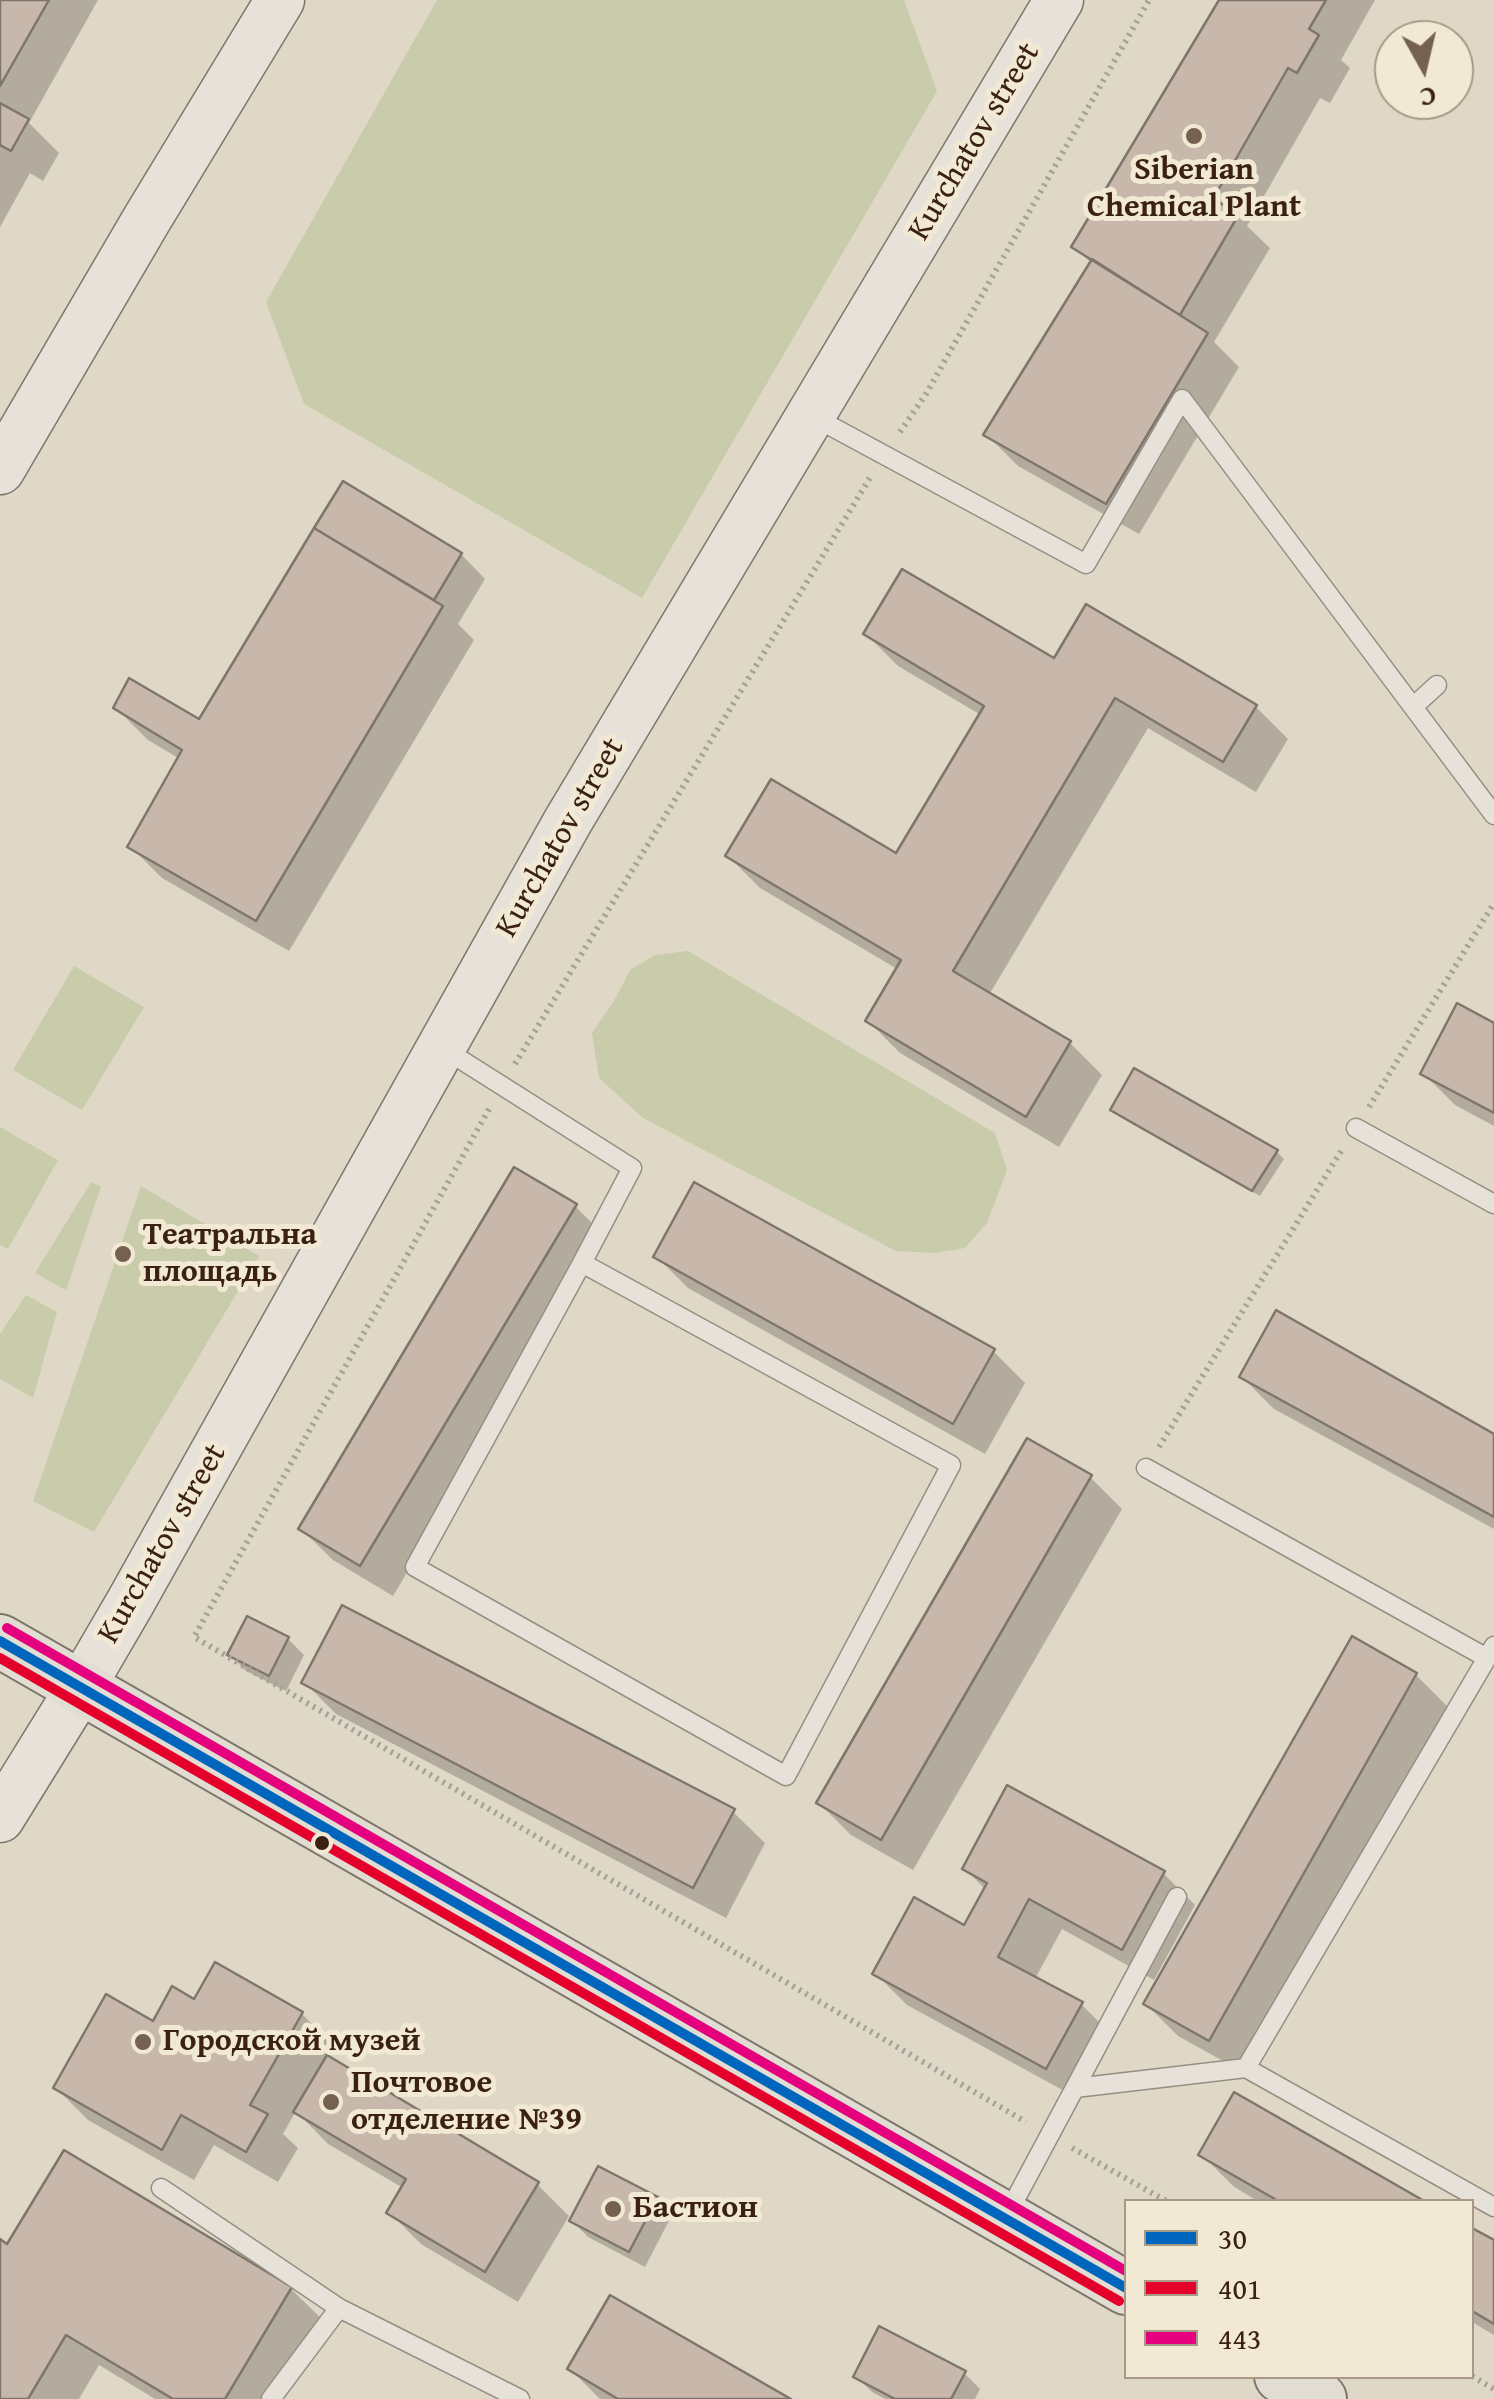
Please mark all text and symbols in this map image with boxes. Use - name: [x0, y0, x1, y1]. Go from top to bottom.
- north arrow: [1374, 20, 1474, 120]
- street label: Kurchatov street: [901, 36, 1049, 248]
- text: С: [1417, 77, 1439, 120]
- marker: Siberian Chemical Plant: [1183, 125, 1205, 147]
- place label: Siberian Chemical Plant: [1087, 152, 1301, 227]
- street label: Kurchatov street: [488, 732, 634, 944]
- place label: Театральна площадь: [143, 1217, 317, 1292]
- marker: Театральна площадь: [112, 1243, 134, 1265]
- street label: Kurchatov street: [90, 1438, 236, 1650]
- unlabelled marker: [312, 1833, 332, 1853]
- place label: Городской музей: [163, 2023, 421, 2061]
- marker: Городской музей: [132, 2031, 154, 2053]
- place label: Почтовое отделение №39: [351, 2065, 582, 2140]
- marker: Почтовое отделение №39: [320, 2091, 342, 2113]
- place label: Бастион: [633, 2190, 758, 2228]
- marker: Бастион: [602, 2198, 624, 2220]
- legend: [1124, 2199, 1474, 2379]
- text: 30: [1218, 2216, 1247, 2260]
- text: 401: [1218, 2266, 1261, 2310]
- text: 443: [1218, 2316, 1261, 2360]

